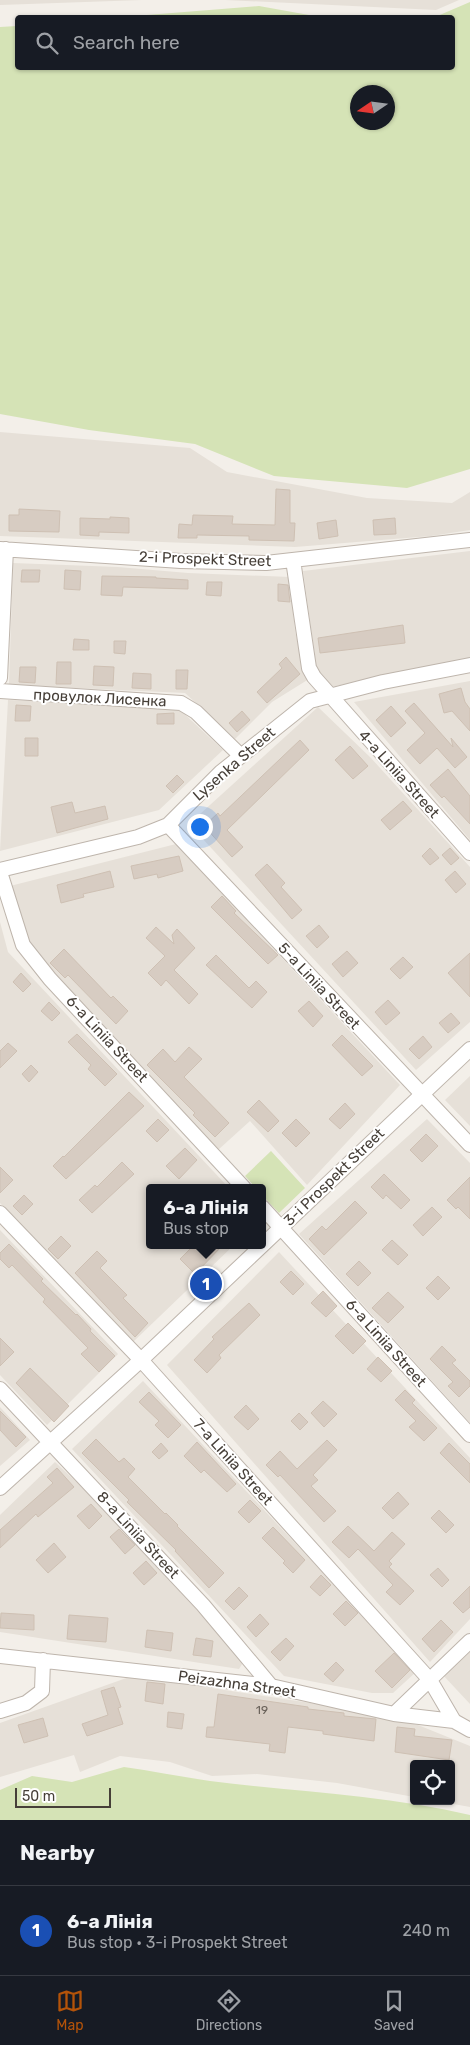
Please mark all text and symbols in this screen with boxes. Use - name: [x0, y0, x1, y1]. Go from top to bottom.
- search box: [15, 15, 455, 70]
- icon: search: [33, 29, 61, 57]
- text: Search here: [73, 31, 180, 54]
- north arrow: [350, 85, 395, 130]
- street label: 2-i Prospekt Street: [138, 548, 272, 570]
- street label: провулок Лисенка: [33, 686, 167, 710]
- street label: Lysenka Street: [189, 723, 279, 805]
- street label: 4-a Liniia Street: [355, 726, 443, 822]
- your location: [187, 814, 213, 840]
- street label: 5-a Liniia Street: [274, 939, 364, 1033]
- street label: 6-a Liniia Street: [62, 992, 152, 1086]
- street label: 3-i Prospekt Street: [280, 1124, 388, 1230]
- popup: [146, 1184, 266, 1249]
- text: 6-а Лінія: [163, 1196, 249, 1219]
- text: Bus stop: [163, 1219, 229, 1238]
- pin: 1: [190, 1265, 222, 1303]
- street label: 6-a Liniia Street: [342, 1295, 430, 1391]
- street label: 7-a Liniia Street: [190, 1415, 277, 1509]
- street label: 8-a Liniia Street: [93, 1488, 183, 1582]
- street label: Peizazhna Street: [177, 1667, 297, 1701]
- house number: 19: [256, 1703, 268, 1717]
- map controls: [410, 1760, 455, 1805]
- button: locate: [410, 1760, 455, 1805]
- scale bar: [15, 1785, 111, 1808]
- text: 50 m: [22, 1788, 55, 1805]
- text: Nearby: [20, 1840, 95, 1865]
- text: 6-а Лінія: [67, 1910, 153, 1933]
- text: 1: [32, 1921, 40, 1940]
- text: 240 m: [403, 1921, 450, 1940]
- text: Bus stop · 3-i Prospekt Street: [67, 1933, 288, 1952]
- tab: Map: [56, 1987, 84, 2034]
- tab: Directions: [196, 1987, 262, 2034]
- tab: Saved: [374, 1987, 414, 2034]

